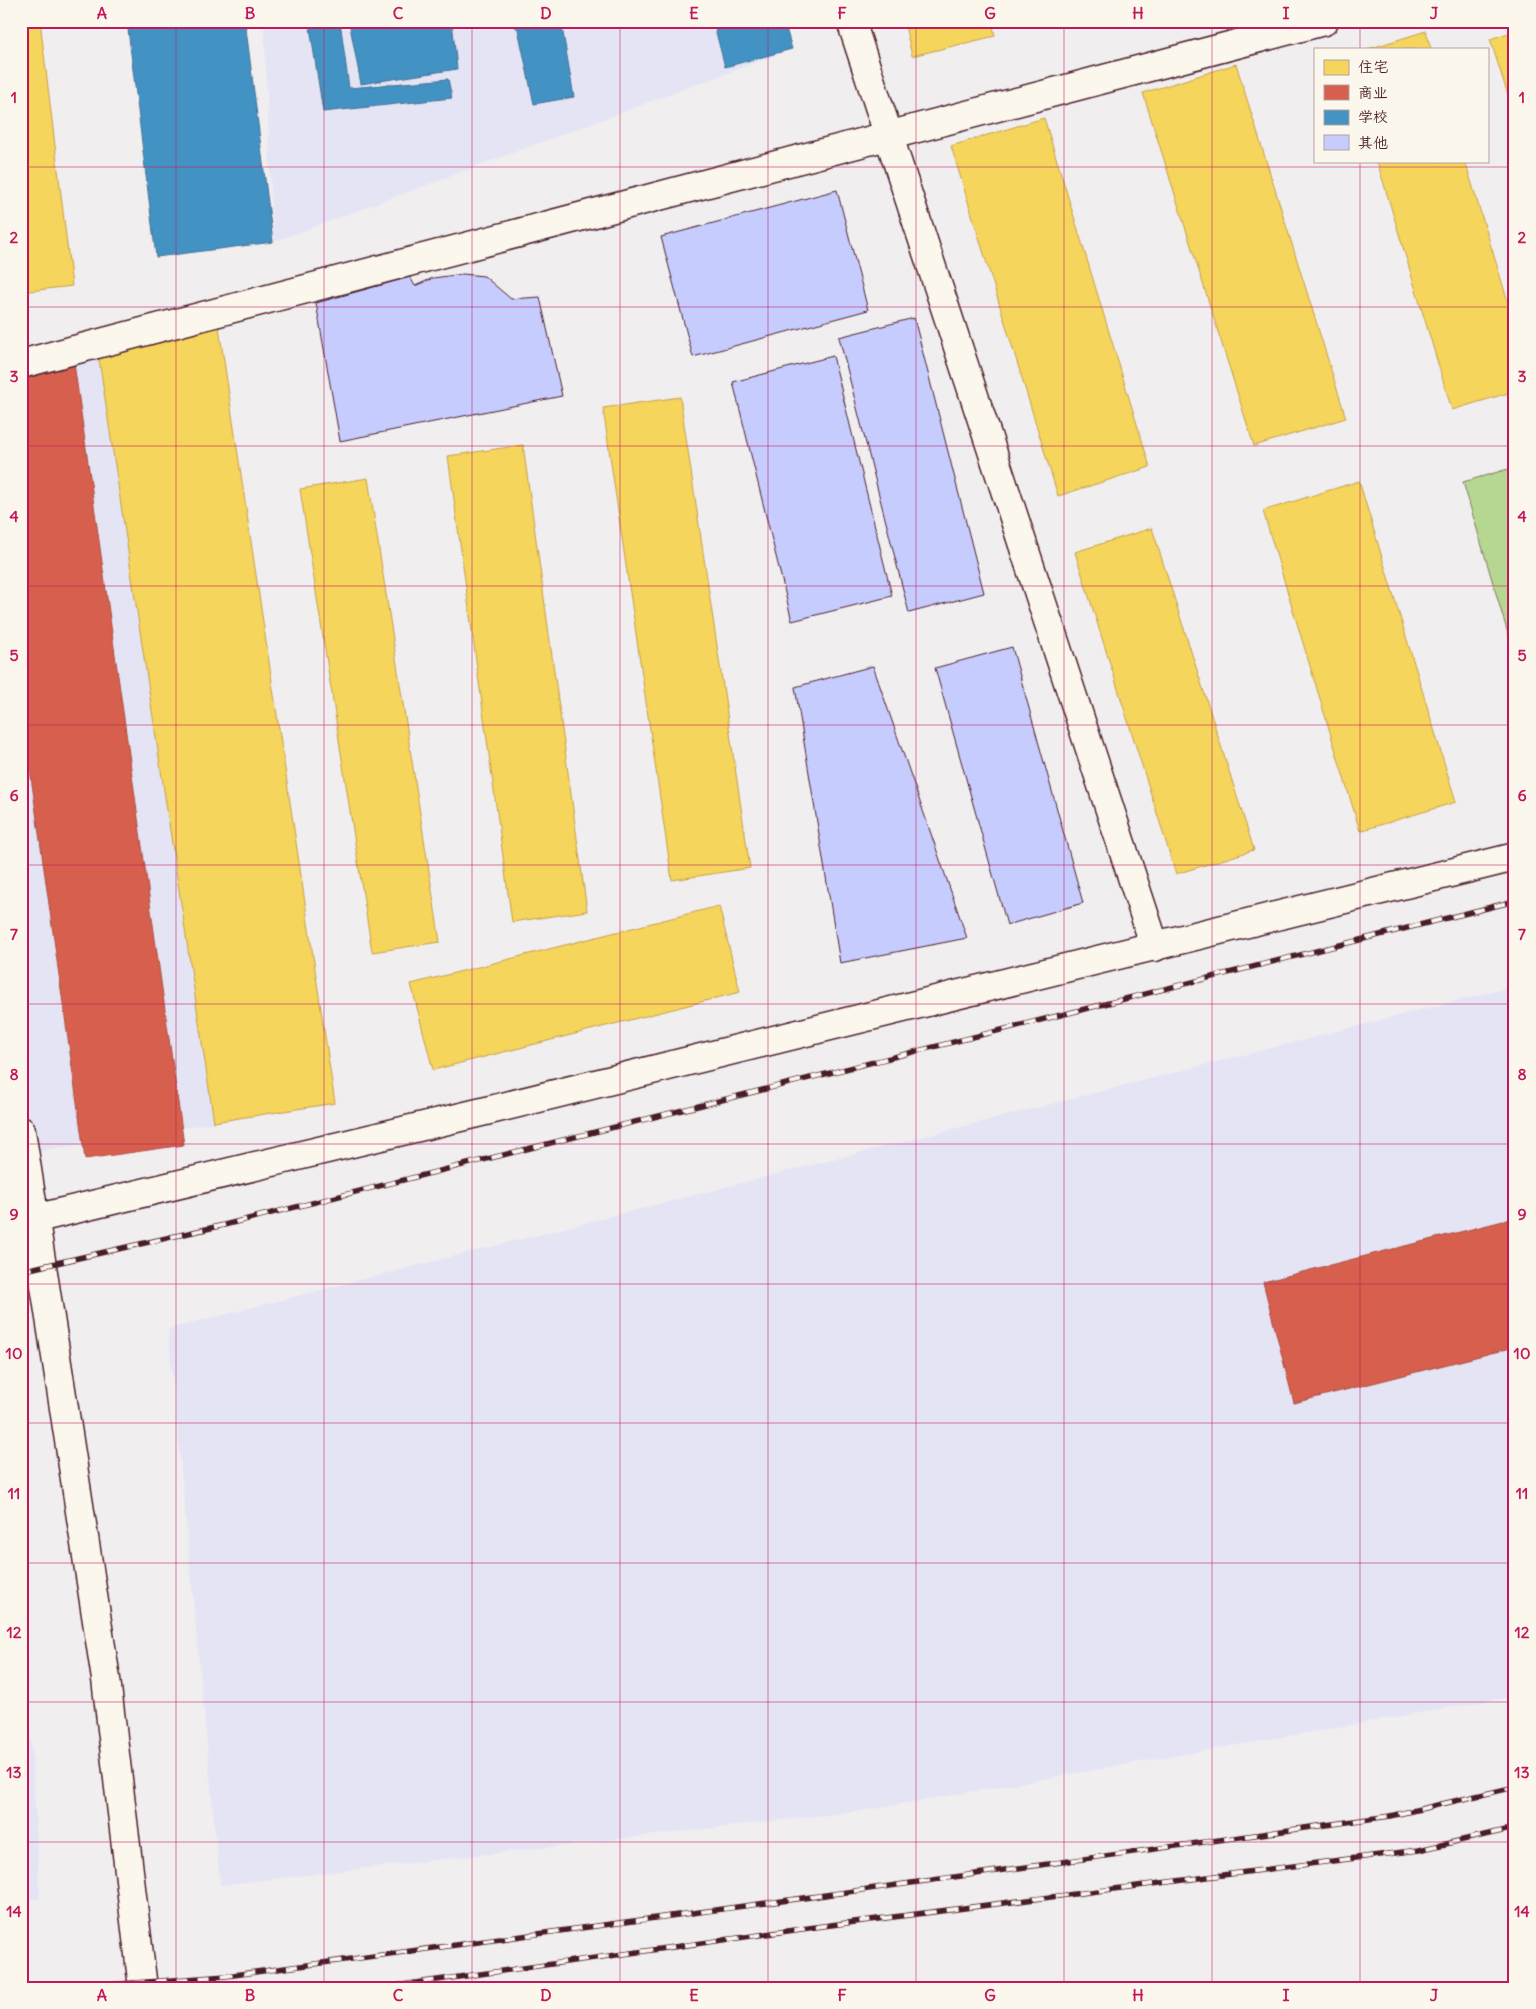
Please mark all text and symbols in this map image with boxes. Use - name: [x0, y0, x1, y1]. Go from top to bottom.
- text: A: [97, 3, 107, 23]
- text: B: [245, 3, 256, 23]
- text: C: [393, 3, 404, 23]
- text: D: [540, 3, 552, 23]
- text: E: [689, 3, 699, 23]
- text: F: [837, 3, 847, 23]
- text: G: [984, 3, 996, 23]
- text: H: [1132, 3, 1144, 23]
- text: I: [1283, 3, 1290, 23]
- text: J: [1430, 3, 1439, 23]
- legend: [1314, 48, 1488, 162]
- text: 住宅: [1358, 57, 1388, 76]
- text: 商业: [1358, 83, 1388, 102]
- text: 1: [11, 87, 17, 107]
- text: 1: [1519, 87, 1525, 107]
- text: 学校: [1358, 107, 1388, 126]
- text: 其他: [1358, 133, 1388, 152]
- text: 2: [10, 227, 19, 247]
- text: 2: [1518, 227, 1527, 247]
- text: 3: [9, 366, 19, 386]
- text: 3: [1517, 366, 1527, 386]
- text: 4: [9, 506, 19, 526]
- text: 4: [1517, 506, 1527, 526]
- text: 5: [9, 645, 19, 665]
- text: 5: [1517, 645, 1527, 665]
- text: 6: [9, 785, 19, 805]
- text: 6: [1517, 785, 1527, 805]
- text: 7: [10, 924, 18, 944]
- text: 7: [1518, 924, 1526, 944]
- text: 8: [9, 1064, 19, 1084]
- text: 8: [1517, 1064, 1527, 1084]
- text: 9: [9, 1204, 19, 1224]
- text: 9: [1517, 1204, 1527, 1224]
- text: 10: [6, 1343, 22, 1363]
- text: 10: [1514, 1343, 1530, 1363]
- text: 11: [8, 1483, 20, 1503]
- text: 11: [1516, 1483, 1528, 1503]
- text: 12: [6, 1622, 22, 1642]
- text: 12: [1514, 1622, 1530, 1642]
- text: 13: [6, 1762, 22, 1782]
- text: 13: [1514, 1762, 1530, 1782]
- text: 14: [6, 1901, 22, 1921]
- text: 14: [1514, 1901, 1530, 1921]
- text: A: [97, 1985, 107, 2005]
- text: B: [245, 1985, 256, 2005]
- text: C: [393, 1985, 404, 2005]
- text: D: [540, 1985, 552, 2005]
- text: E: [689, 1985, 699, 2005]
- text: F: [837, 1985, 847, 2005]
- text: G: [984, 1985, 996, 2005]
- text: H: [1132, 1985, 1144, 2005]
- text: I: [1283, 1985, 1290, 2005]
- text: J: [1430, 1985, 1439, 2005]

